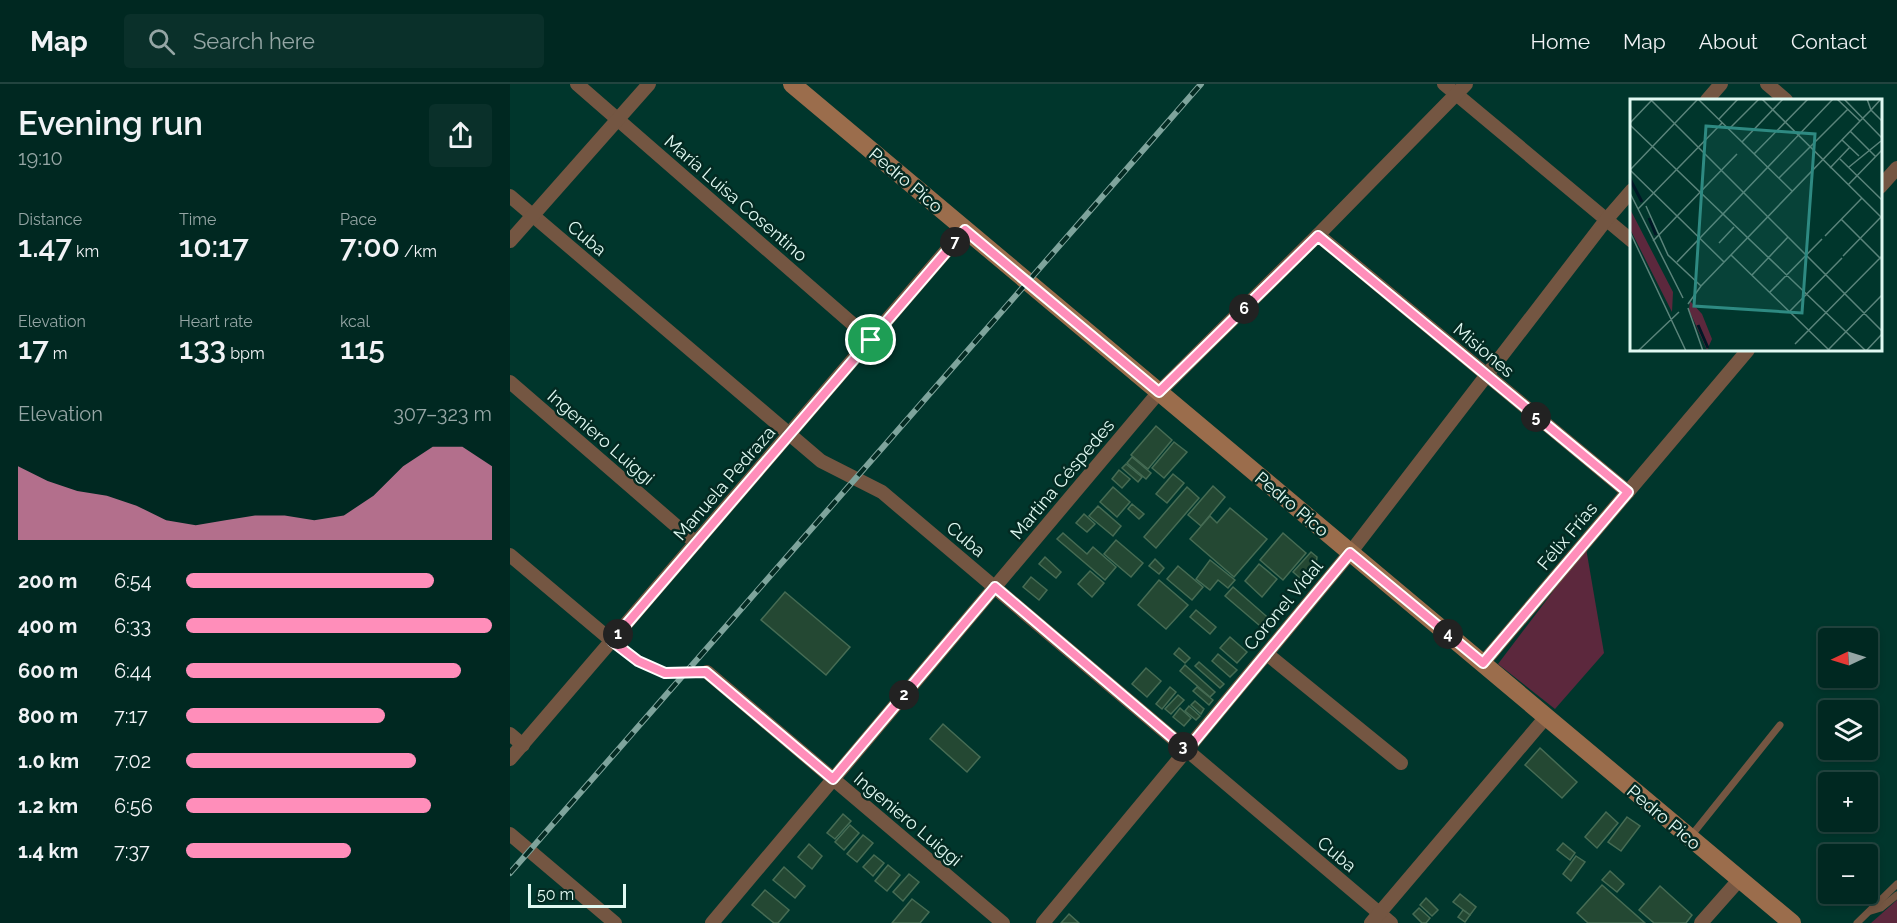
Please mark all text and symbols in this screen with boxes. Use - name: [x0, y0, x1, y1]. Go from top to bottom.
- search box: [124, 14, 544, 68]
- text: Map: [30, 25, 88, 58]
- icon: search: [145, 25, 178, 58]
- text: Search here: [193, 28, 315, 54]
- text: Home: [1531, 29, 1590, 54]
- text: Map: [1623, 29, 1666, 54]
- text: About: [1699, 29, 1758, 54]
- text: Contact: [1791, 29, 1867, 54]
- inset map: [1630, 99, 1882, 351]
- text: Evening run: [18, 104, 203, 143]
- button: share: [429, 104, 492, 167]
- street label: María Luisa Cosentino: [660, 130, 812, 266]
- street label: Pedro Pico: [865, 143, 947, 217]
- text: 19:10: [18, 146, 63, 170]
- text: Distance: [18, 210, 82, 229]
- text: Time: [179, 210, 216, 229]
- text: Pace: [340, 210, 377, 229]
- street label: Cuba: [563, 216, 611, 260]
- pin: 7: [940, 227, 970, 257]
- text: 1.47: [18, 229, 72, 264]
- text: 10:17: [179, 229, 249, 264]
- text: 7:00: [340, 229, 400, 264]
- text: 7: [951, 232, 959, 251]
- text: km: [72, 242, 99, 261]
- text: /km: [400, 242, 437, 261]
- pin: 6: [1229, 294, 1259, 324]
- text: 6: [1239, 299, 1249, 318]
- text: Elevation: [18, 312, 86, 331]
- text: Heart rate: [179, 312, 253, 331]
- text: kcal: [340, 312, 370, 331]
- pin: [845, 314, 896, 365]
- street label: Misiones: [1449, 319, 1519, 382]
- icon: arrive: [854, 323, 887, 356]
- text: 17: [18, 331, 49, 366]
- text: 133: [179, 331, 226, 366]
- text: 115: [340, 331, 385, 366]
- text: m: [49, 344, 67, 363]
- text: bpm: [226, 344, 265, 363]
- street label: Ingeniero Luiggi: [543, 385, 659, 489]
- text: Elevation: [18, 402, 103, 426]
- text: 307–323 m: [393, 402, 492, 426]
- pin: 5: [1521, 402, 1551, 432]
- text: 5: [1532, 407, 1540, 426]
- street label: Martina Céspedes: [1006, 414, 1119, 543]
- street label: Manuela Pedraza: [669, 422, 779, 544]
- street label: Pedro Pico: [1251, 467, 1333, 541]
- street label: Félix Frías: [1533, 498, 1602, 574]
- street label: Cuba: [942, 517, 990, 561]
- street label: Coronel Vidal: [1239, 556, 1327, 654]
- text: 200 m: [18, 569, 77, 593]
- text: 6:54: [114, 569, 152, 593]
- text: 400 m: [18, 614, 77, 638]
- text: 6:33: [114, 614, 151, 638]
- pin: 1: [603, 619, 633, 649]
- pin: 4: [1433, 619, 1463, 649]
- text: 1: [614, 624, 622, 643]
- text: 4: [1443, 624, 1453, 643]
- north arrow: [1818, 628, 1878, 688]
- map controls: [1818, 628, 1878, 904]
- text: 600 m: [18, 659, 78, 683]
- text: 6:44: [114, 659, 152, 683]
- pin: 2: [889, 680, 919, 710]
- text: 2: [899, 685, 909, 704]
- button: layers: [1818, 700, 1878, 760]
- text: 800 m: [18, 704, 78, 728]
- text: 7:17: [114, 704, 148, 728]
- pin: 3: [1168, 732, 1198, 762]
- text: 3: [1179, 737, 1187, 756]
- text: 1.0 km: [18, 749, 79, 773]
- text: 7:02: [114, 749, 151, 773]
- street label: Ingeniero Luiggi: [850, 768, 966, 870]
- button: +: [1818, 772, 1878, 832]
- street label: Pedro Pico: [1623, 780, 1705, 854]
- text: 1.2 km: [18, 794, 78, 818]
- text: 6:56: [114, 794, 153, 818]
- street label: Cuba: [1313, 832, 1361, 876]
- text: 1.4 km: [18, 839, 78, 863]
- text: 7:37: [114, 839, 150, 863]
- button: −: [1818, 844, 1878, 904]
- scale bar: [528, 881, 626, 908]
- text: 50 m: [537, 885, 574, 904]

